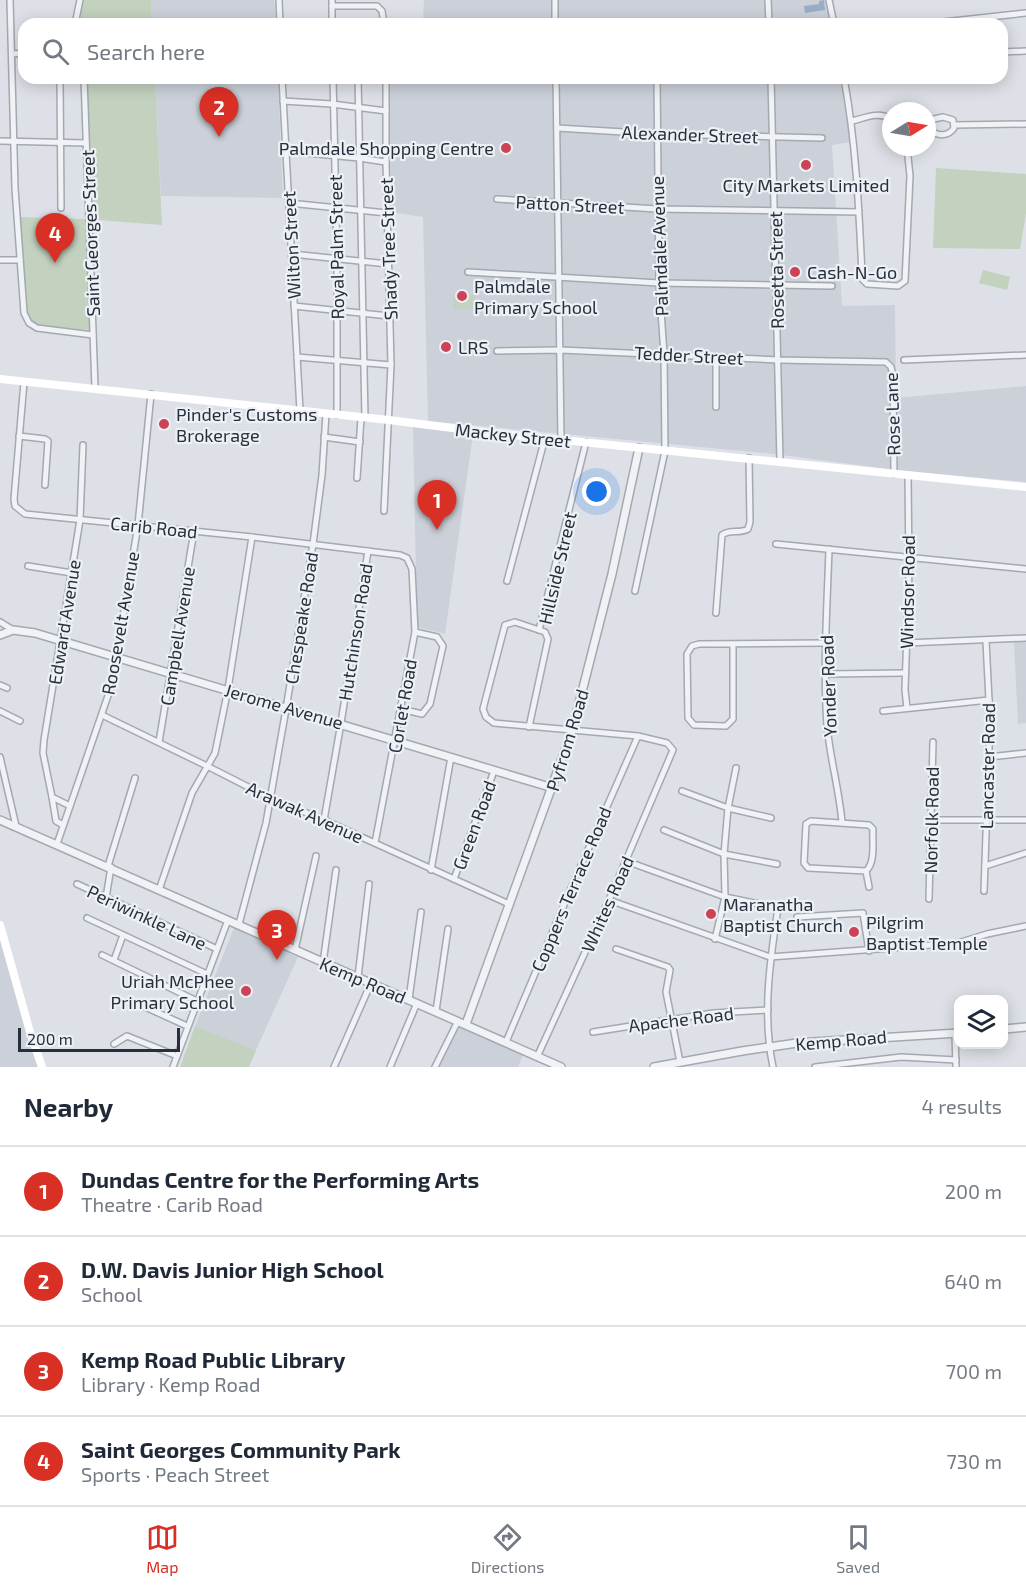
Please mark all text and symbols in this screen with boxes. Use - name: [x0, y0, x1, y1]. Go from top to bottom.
- search box: [18, 18, 1008, 84]
- icon: search: [39, 35, 72, 68]
- text: Search here: [87, 38, 205, 64]
- pin: 2: [200, 88, 238, 137]
- north arrow: [882, 102, 936, 156]
- street label: Alexander Street: [621, 121, 759, 147]
- place label: Palmdale Shopping Centre: [279, 137, 494, 159]
- marker: Palmdale Shopping Centre: [499, 141, 513, 155]
- street label: Saint Georges Street: [76, 149, 104, 317]
- marker: City Markets Limited: [799, 158, 813, 172]
- street label: Royal Palm Street: [324, 174, 348, 320]
- place label: City Markets Limited: [723, 174, 889, 196]
- street label: Palmdale Avenue: [646, 175, 672, 317]
- street label: Shady Tree Street: [375, 177, 401, 321]
- street label: Wilton Street: [277, 190, 305, 300]
- street label: Patton Street: [515, 190, 625, 218]
- street label: Rosetta Street: [764, 211, 788, 329]
- pin: 4: [36, 214, 74, 263]
- place label: Cash-N-Go: [807, 261, 897, 283]
- marker: Cash-N-Go: [788, 265, 802, 279]
- place label: Palmdale Primary School: [474, 275, 598, 318]
- marker: Palmdale Primary School: [455, 289, 469, 303]
- place label: LRS: [458, 336, 488, 358]
- marker: LRS: [439, 340, 453, 354]
- street label: Tedder Street: [634, 341, 744, 369]
- street label: Rose Lane: [880, 372, 904, 456]
- place label: Pinder's Customs Brokerage: [176, 403, 317, 446]
- marker: Pinder's Customs Brokerage: [157, 417, 171, 431]
- street label: Mackey Street: [454, 418, 572, 452]
- your location: [582, 477, 611, 506]
- pin: 1: [418, 480, 456, 530]
- street label: Hillside Street: [533, 509, 581, 626]
- street label: Carib Road: [109, 511, 199, 543]
- street label: Windsor Road: [895, 535, 919, 649]
- street label: Roosevelt Avenue: [97, 550, 143, 696]
- street label: Chespeake Road: [280, 550, 322, 686]
- street label: Edward Avenue: [43, 558, 85, 686]
- street label: Hutchinson Road: [333, 562, 377, 702]
- street label: Campbell Avenue: [155, 565, 199, 707]
- street label: Yonder Road: [815, 635, 841, 737]
- street label: Corlet Road: [383, 657, 421, 755]
- street label: Jerome Avenue: [222, 679, 346, 733]
- street label: Pyfrom Road: [541, 686, 593, 794]
- street label: Lancaster Road: [975, 703, 999, 829]
- street label: Norfolk Road: [919, 766, 943, 874]
- street label: Arawak Avenue: [243, 776, 367, 848]
- street label: Green Road: [448, 777, 500, 873]
- street label: Coppers Terrace Road: [526, 803, 616, 975]
- street label: Whites Road: [576, 852, 638, 956]
- street label: Periwinkle Lane: [84, 880, 210, 954]
- place label: Maranatha Baptist Church: [723, 893, 843, 936]
- marker: Maranatha Baptist Church: [704, 907, 718, 921]
- pin: 3: [258, 910, 296, 960]
- place label: Pilgrim Baptist Temple: [866, 911, 988, 954]
- marker: Pilgrim Baptist Temple: [847, 925, 861, 939]
- street label: Kemp Road: [316, 952, 410, 1008]
- place label: Uriah McPhee Primary School: [111, 970, 235, 1013]
- marker: Uriah McPhee Primary School: [239, 984, 253, 998]
- map controls: [954, 995, 1008, 1049]
- button: layers: [954, 995, 1008, 1049]
- street label: Apache Road: [627, 1002, 735, 1036]
- scale bar: [18, 1025, 180, 1052]
- street label: Kemp Road: [794, 1025, 888, 1055]
- text: 200 m: [27, 1029, 73, 1048]
- text: Nearby: [24, 1091, 113, 1122]
- text: 4 results: [922, 1094, 1002, 1118]
- text: Dundas Centre for the Performing Arts: [81, 1166, 479, 1192]
- text: 1: [39, 1179, 48, 1203]
- text: 200 m: [945, 1179, 1002, 1203]
- text: Theatre · Carib Road: [81, 1192, 263, 1216]
- text: D.W. Davis Junior High School: [81, 1256, 384, 1282]
- text: 2: [38, 1269, 49, 1293]
- text: 640 m: [944, 1269, 1002, 1293]
- text: School: [81, 1282, 142, 1306]
- text: Kemp Road Public Library: [81, 1346, 345, 1372]
- text: 3: [38, 1359, 49, 1383]
- text: 700 m: [946, 1359, 1002, 1383]
- text: Library · Kemp Road: [81, 1372, 260, 1396]
- text: Saint Georges Community Park: [81, 1436, 401, 1462]
- text: 4: [37, 1449, 50, 1473]
- text: 730 m: [947, 1449, 1002, 1473]
- text: Sports · Peach Street: [81, 1462, 269, 1486]
- tab: Map: [146, 1521, 179, 1576]
- tab: Directions: [471, 1521, 544, 1576]
- tab: Saved: [836, 1521, 880, 1576]

